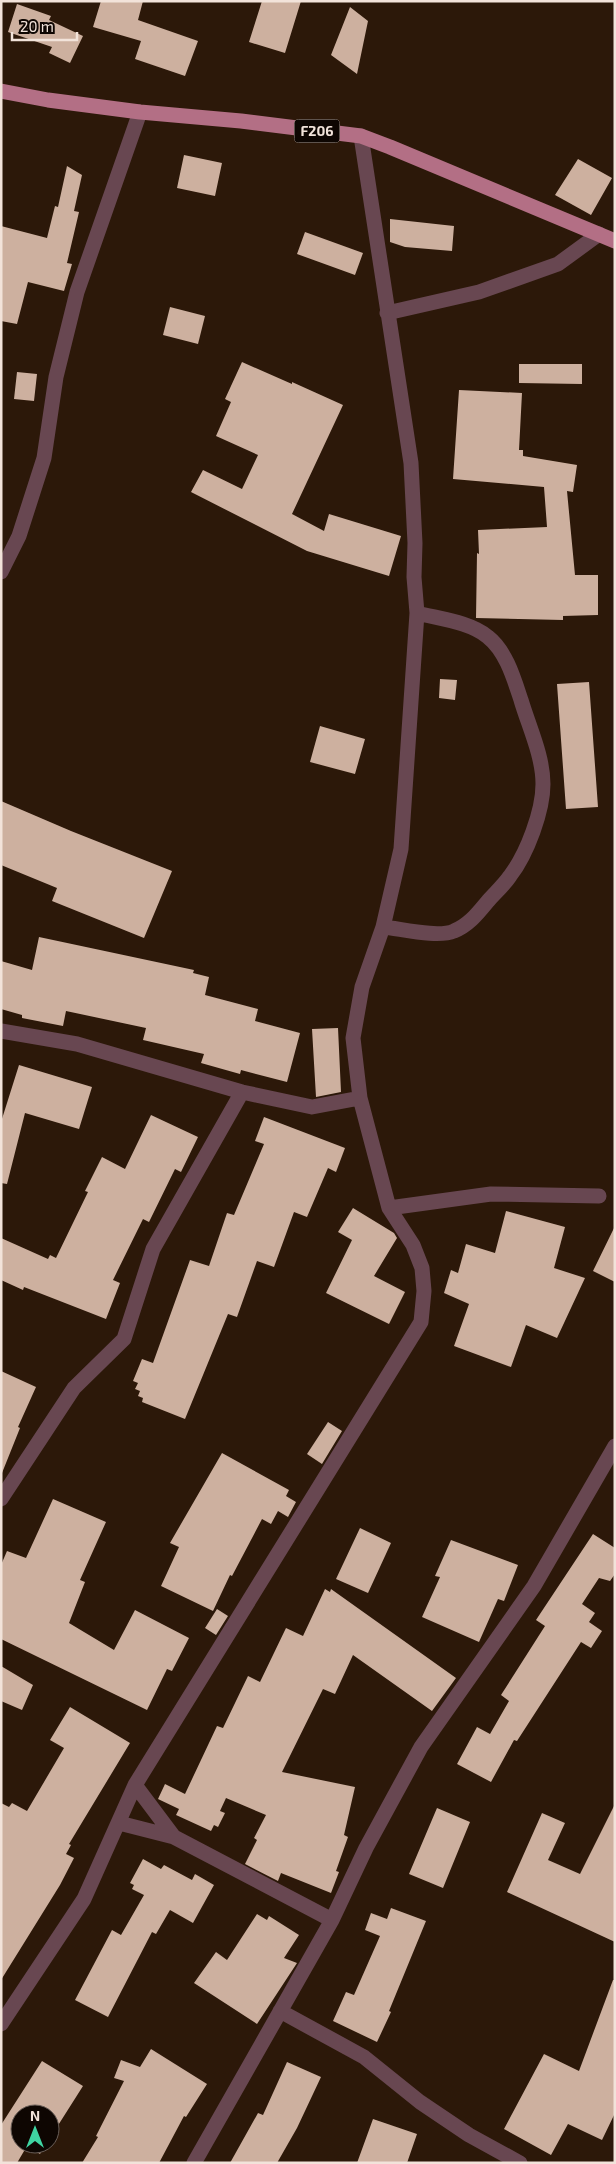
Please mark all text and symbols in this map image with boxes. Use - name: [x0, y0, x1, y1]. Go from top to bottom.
- scale bar: [12, 10, 78, 42]
- text: 20 m: [20, 17, 54, 35]
- road number: F206: [294, 120, 340, 142]
- north arrow: [10, 2104, 60, 2154]
- text: N: [30, 2107, 40, 2124]

